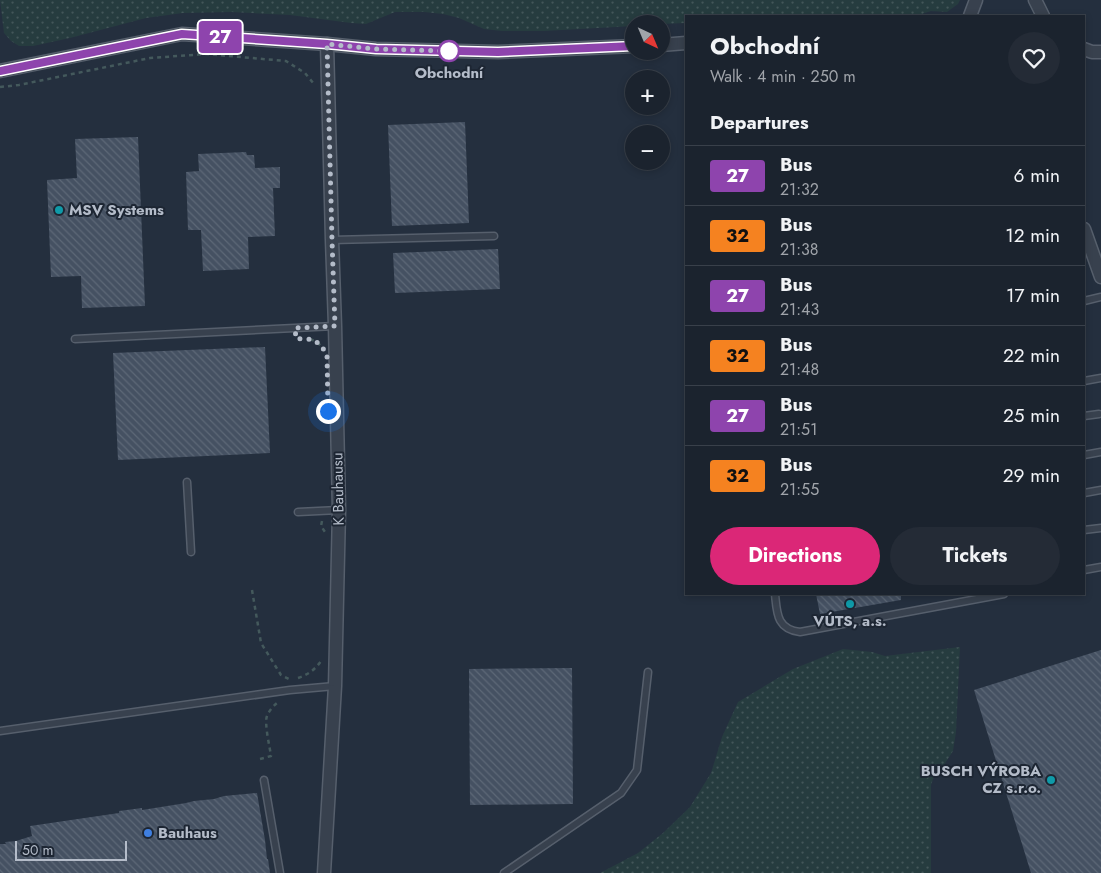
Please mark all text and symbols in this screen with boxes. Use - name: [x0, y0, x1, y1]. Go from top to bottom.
- north arrow: [625, 15, 670, 60]
- map controls: [625, 15, 670, 170]
- line badge: 27: [198, 21, 242, 53]
- text: 27: [209, 24, 231, 50]
- text: Obchodní: [710, 28, 819, 63]
- button: heart: [1008, 32, 1060, 84]
- marker: Obchodní: [438, 40, 460, 62]
- place label: Obchodní: [415, 62, 484, 84]
- text: Walk · 4 min · 250 m: [710, 65, 856, 88]
- button: +: [625, 70, 670, 115]
- text: Departures: [710, 109, 809, 136]
- button: −: [625, 125, 670, 170]
- text: Bus: [780, 151, 812, 178]
- text: 6 min: [1014, 162, 1060, 189]
- text: 27: [726, 163, 749, 189]
- text: 21:32: [780, 178, 819, 201]
- place label: MSV Systems: [69, 199, 164, 221]
- marker: MSV Systems: [53, 204, 65, 216]
- text: Bus: [780, 211, 812, 238]
- text: 12 min: [1005, 222, 1060, 249]
- text: 32: [726, 223, 749, 249]
- text: 21:38: [780, 238, 819, 261]
- text: Bus: [780, 271, 812, 298]
- text: 17 min: [1006, 282, 1060, 309]
- text: 27: [726, 283, 749, 309]
- text: 21:43: [780, 298, 819, 321]
- text: Bus: [780, 331, 812, 358]
- text: 22 min: [1003, 342, 1060, 369]
- text: 32: [726, 343, 749, 369]
- text: 21:48: [780, 358, 819, 381]
- text: Bus: [780, 391, 812, 418]
- your location: [316, 399, 341, 424]
- text: 25 min: [1003, 402, 1060, 429]
- text: 27: [726, 403, 749, 429]
- text: 21:51: [780, 418, 817, 441]
- text: Bus: [780, 451, 812, 478]
- street label: K Bauhausu: [326, 452, 350, 526]
- text: 29 min: [1003, 462, 1060, 489]
- text: 32: [726, 463, 749, 489]
- text: 21:55: [780, 478, 819, 501]
- button: Directions: [710, 527, 880, 585]
- button: Tickets: [890, 527, 1060, 585]
- marker: VÚTS, a.s.: [844, 598, 856, 610]
- place label: VÚTS, a.s.: [812, 610, 887, 632]
- place label: BUSCH VÝROBA CZ s.r.o.: [921, 760, 1042, 799]
- marker: BUSCH VÝROBA CZ s.r.o.: [1045, 774, 1057, 786]
- place label: Bauhaus: [158, 822, 217, 844]
- marker: Bauhaus: [142, 827, 154, 839]
- scale bar: [15, 838, 128, 861]
- text: 50 m: [22, 840, 53, 860]

